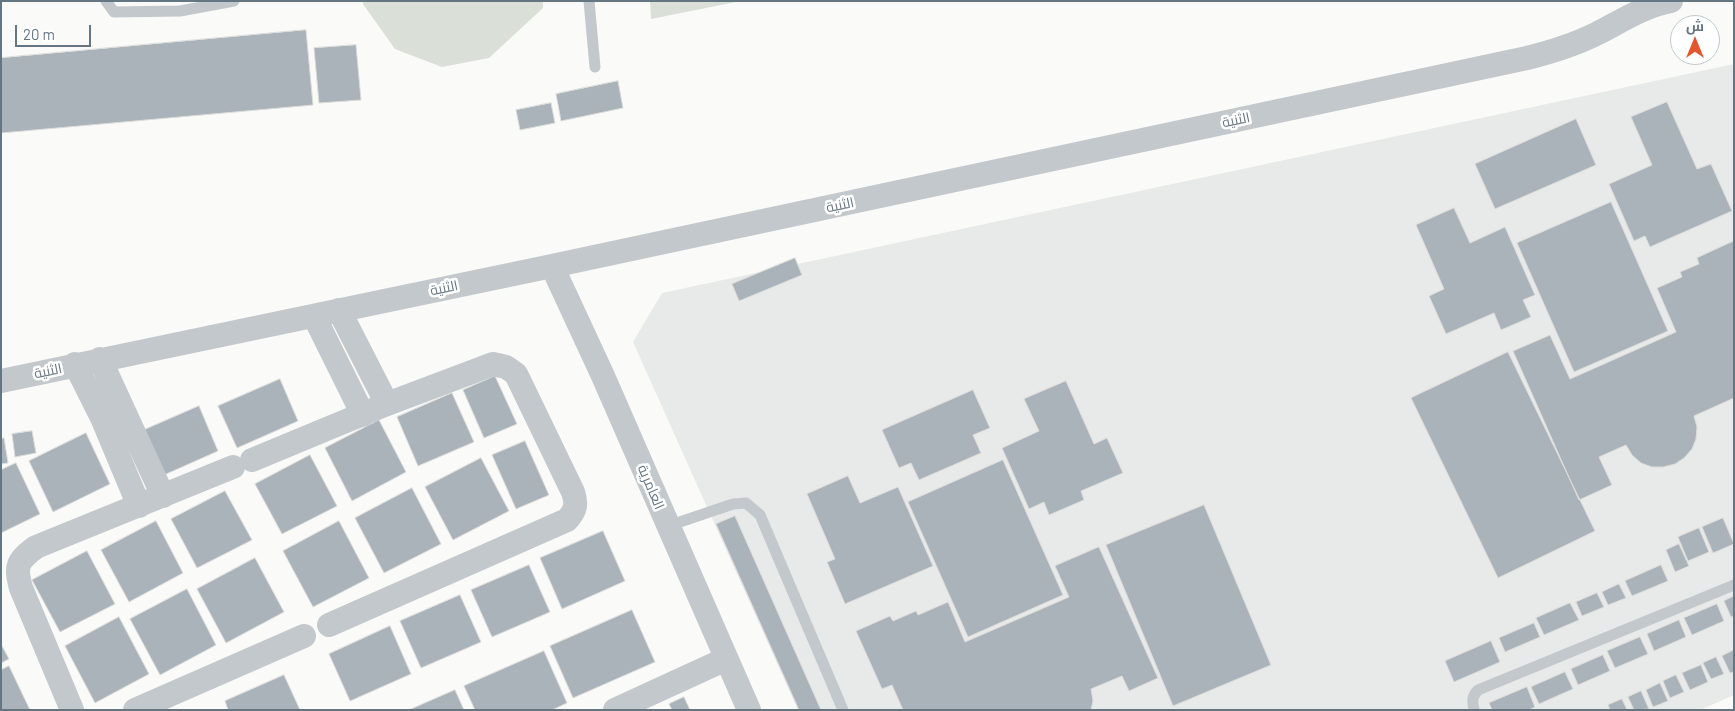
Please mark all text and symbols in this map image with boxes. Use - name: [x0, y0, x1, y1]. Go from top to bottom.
- scale bar: [18, 15, 94, 47]
- north arrow: [1670, 15, 1720, 65]
- text: ش: [1686, 17, 1704, 34]
- text: 20 m: [23, 25, 55, 43]
- street label: الثنية: [1221, 109, 1251, 131]
- street label: الثنية: [825, 194, 855, 216]
- street label: الثنية: [429, 277, 459, 299]
- street label: الثنية: [33, 360, 63, 382]
- street label: العامرية: [634, 462, 668, 512]

